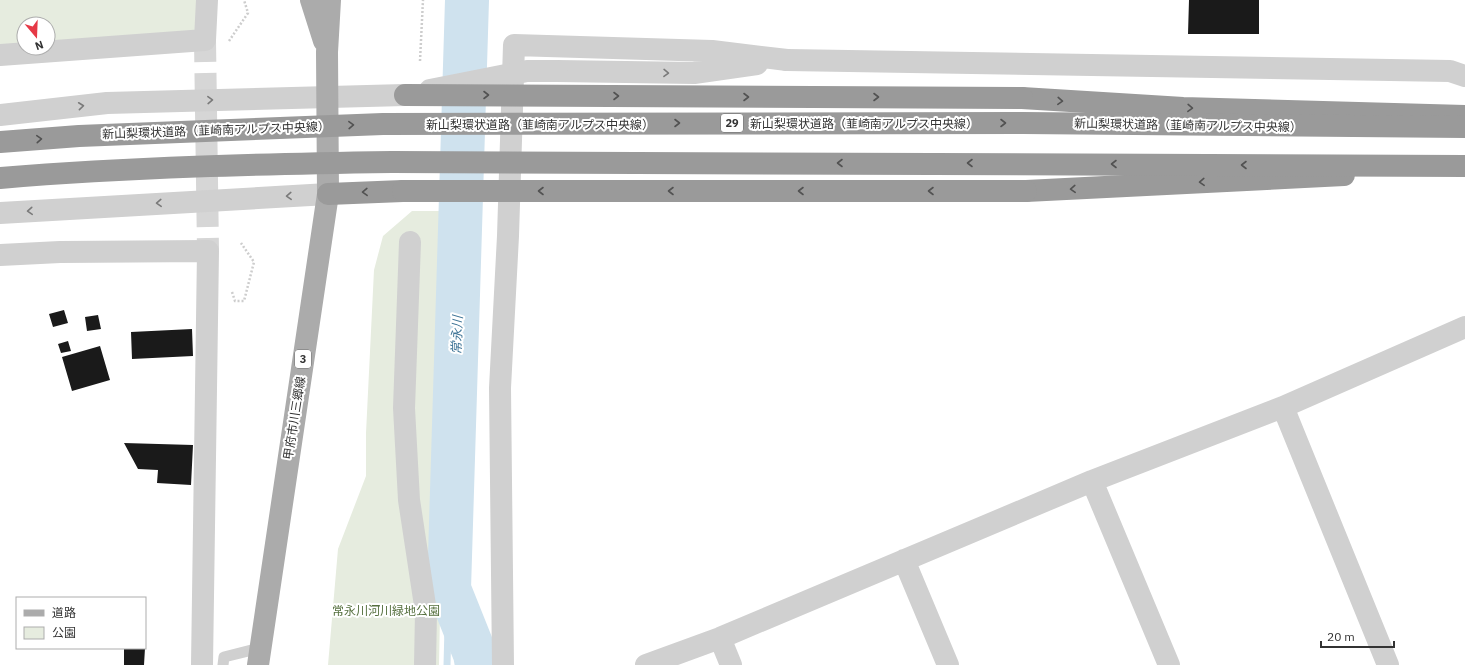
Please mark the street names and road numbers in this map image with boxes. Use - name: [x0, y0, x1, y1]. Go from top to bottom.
- road number: 29: [721, 114, 743, 132]
- street label: 新山梨環状道路（韮崎南アルプス中央線）: [750, 116, 978, 131]
- street label: 新山梨環状道路（韮崎南アルプス中央線）: [1074, 116, 1302, 134]
- street label: 新山梨環状道路（韮崎南アルプス中央線）: [426, 117, 654, 132]
- street label: 新山梨環状道路（韮崎南アルプス中央線）: [102, 119, 330, 141]
- road number: 3: [295, 350, 311, 368]
- street label: 甲府市川三郷線: [280, 375, 308, 461]

